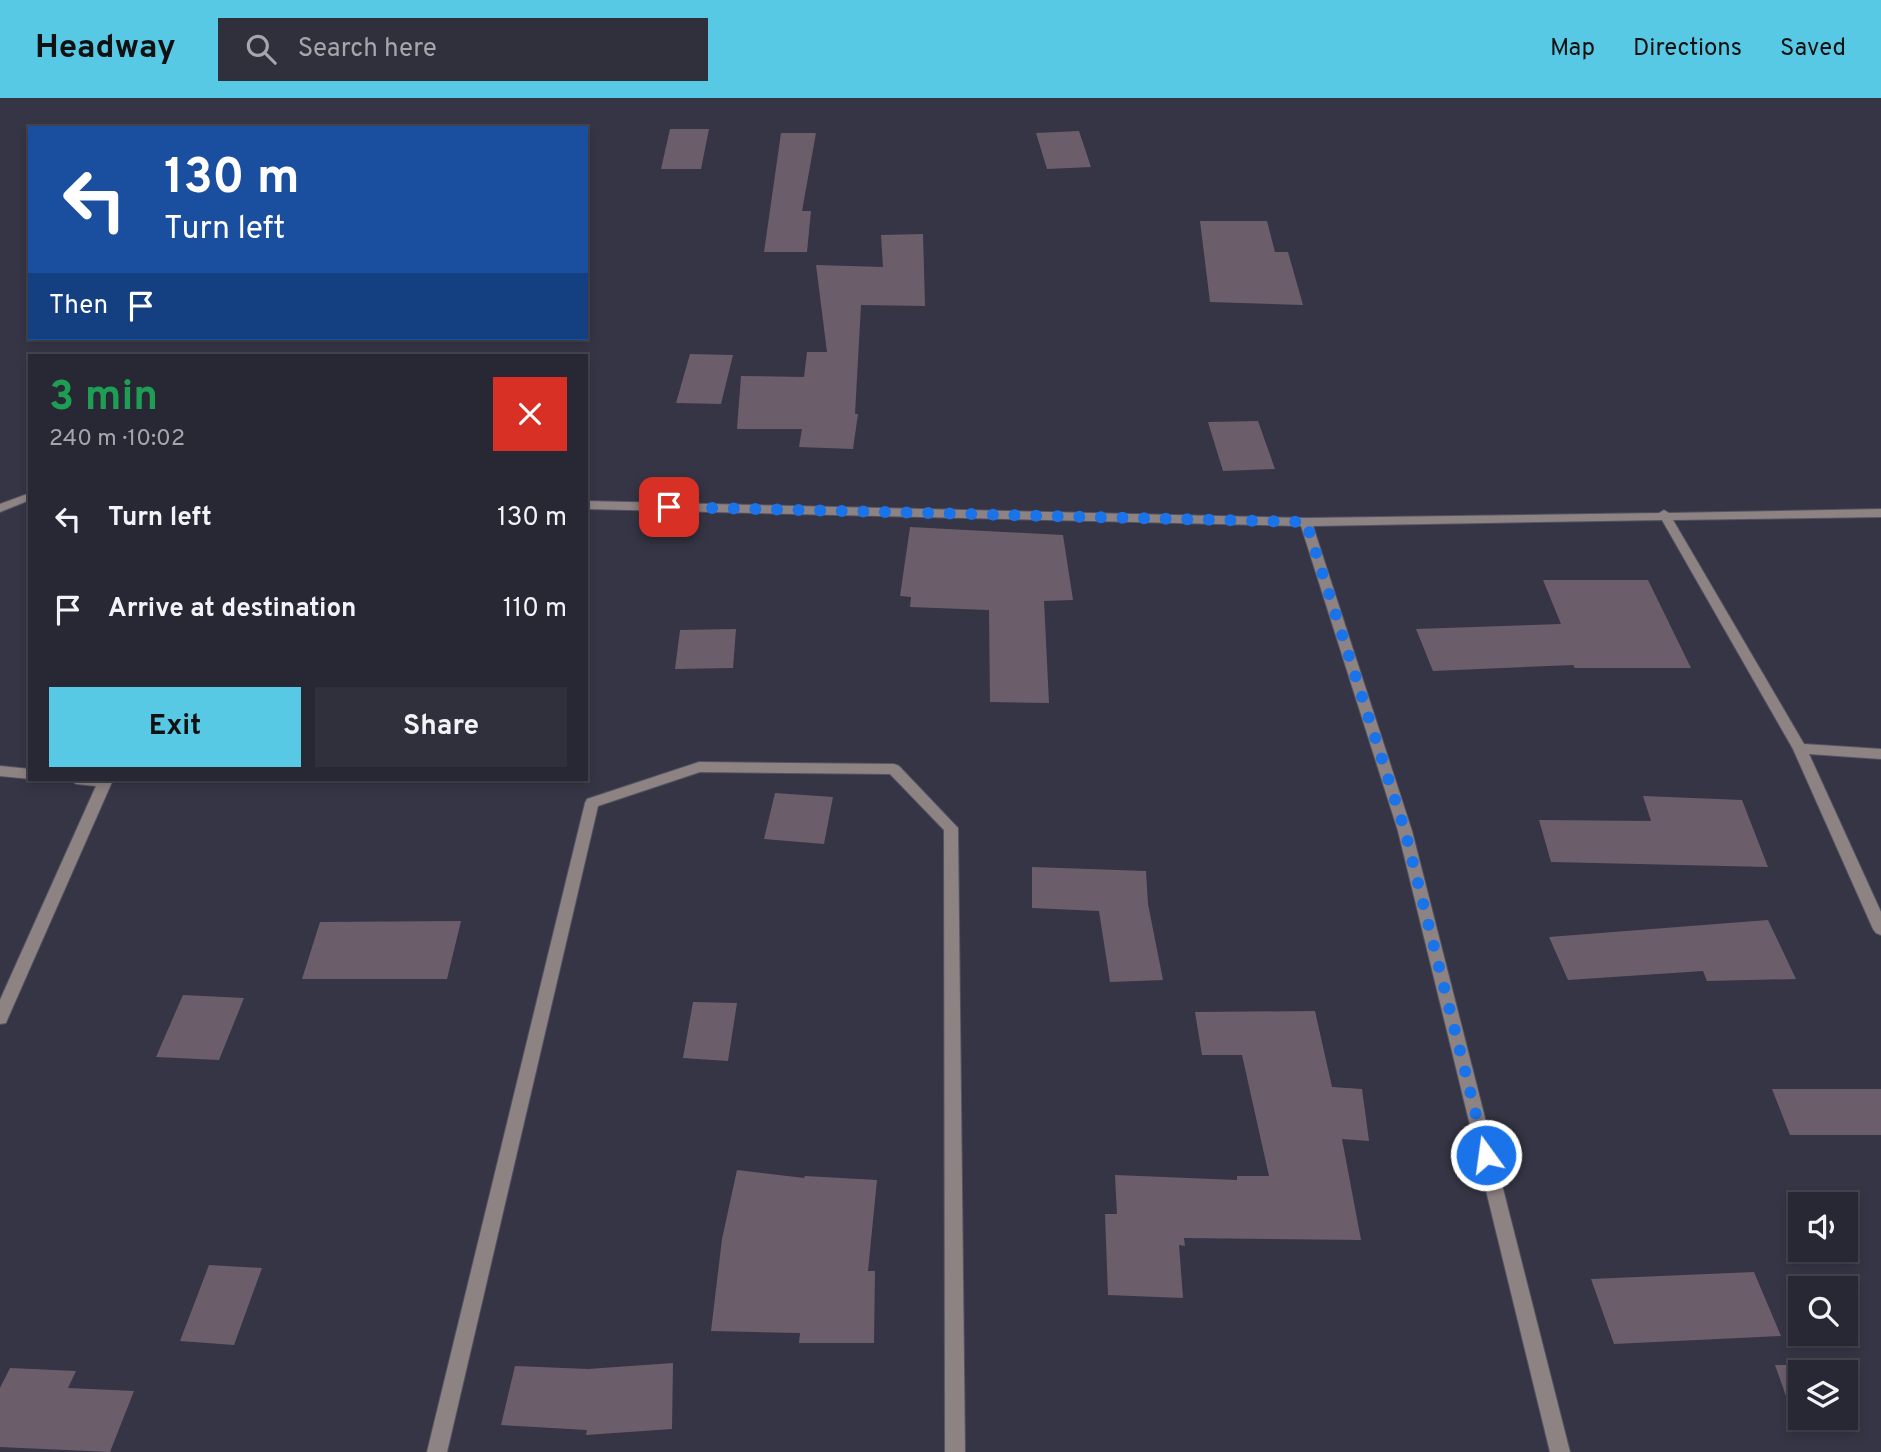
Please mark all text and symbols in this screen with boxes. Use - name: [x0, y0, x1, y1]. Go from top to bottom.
- search box: [218, 18, 708, 81]
- text: Headway: [35, 28, 176, 70]
- icon: search: [242, 30, 280, 68]
- text: Search here: [298, 33, 437, 66]
- text: Map: [1550, 34, 1595, 64]
- text: Directions: [1633, 34, 1742, 64]
- text: Saved: [1780, 34, 1846, 64]
- text: 130 m: [164, 149, 300, 211]
- icon: left: [49, 154, 140, 245]
- text: Turn left: [164, 210, 285, 250]
- icon: arrive: [122, 287, 160, 325]
- text: Then: [49, 290, 108, 323]
- text: 3 min: [49, 372, 158, 425]
- button: close: [493, 377, 567, 451]
- text: 240 m · 10:02: [49, 425, 185, 454]
- pin: [639, 477, 699, 537]
- icon: arrive: [650, 488, 688, 526]
- icon: left: [49, 500, 87, 538]
- text: Turn left: [108, 502, 212, 535]
- text: 130 m: [497, 502, 567, 535]
- icon: arrive: [49, 591, 87, 629]
- text: Arrive at destination: [108, 593, 356, 626]
- text: 110 m: [503, 593, 567, 626]
- button: Exit: [49, 687, 301, 767]
- button: Share: [315, 687, 567, 767]
- position arrow: [1449, 1118, 1523, 1192]
- map controls: [1788, 1192, 1858, 1430]
- button: sound: [1788, 1192, 1858, 1262]
- button: search: [1788, 1276, 1858, 1346]
- button: layers: [1788, 1360, 1858, 1430]

